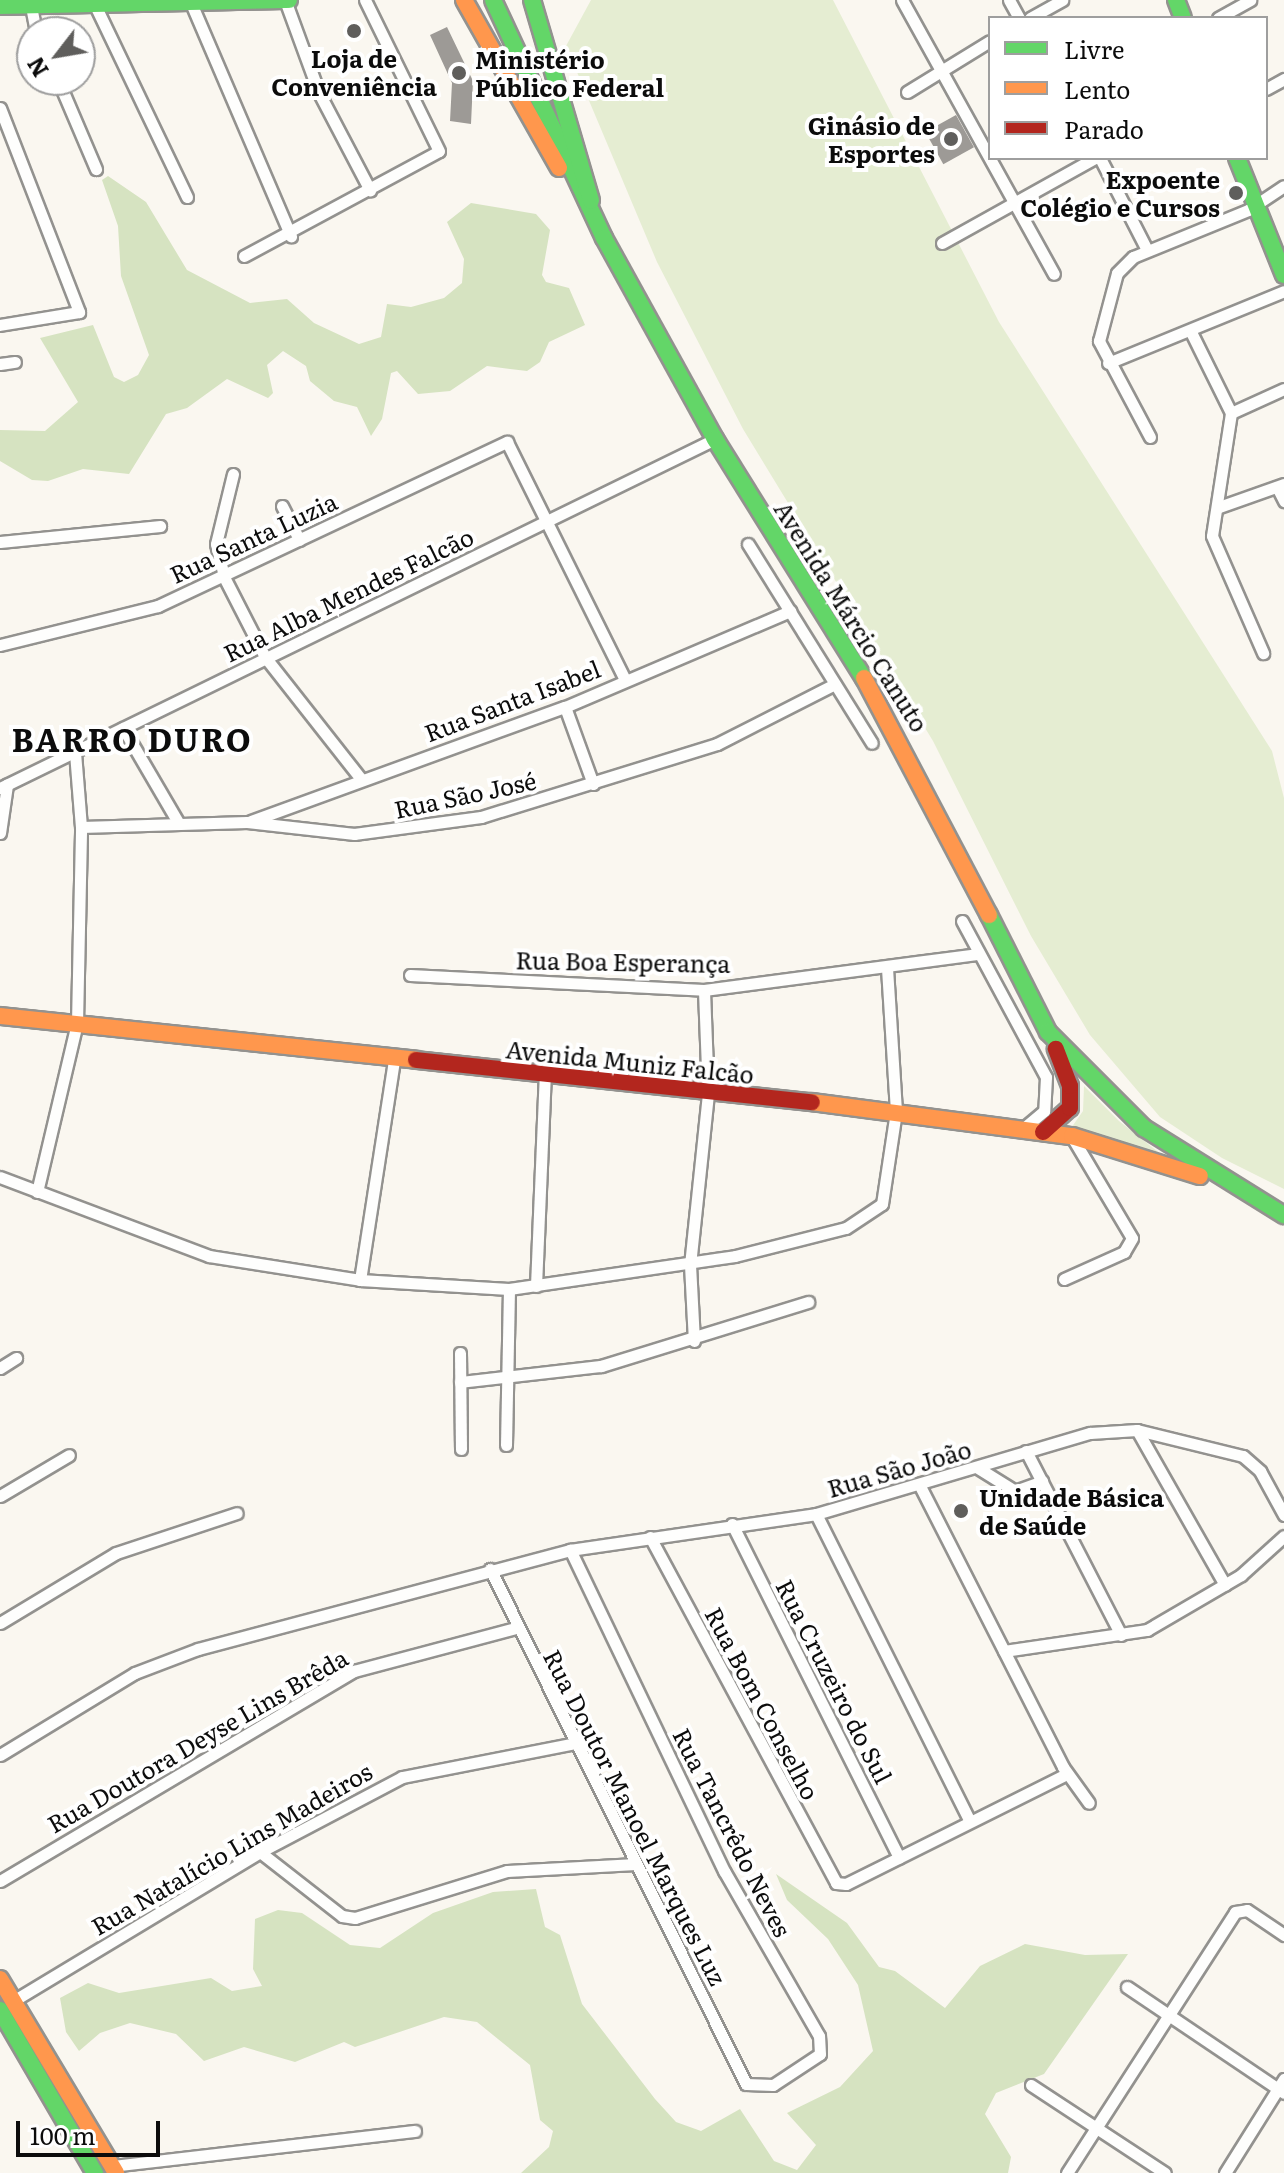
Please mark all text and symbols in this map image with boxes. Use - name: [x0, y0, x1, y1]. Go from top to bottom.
- north arrow: [16, 16, 96, 96]
- legend: [988, 16, 1268, 160]
- marker: Loja de Conveniência: [345, 22, 363, 40]
- text: Livre: [1064, 31, 1124, 66]
- place label: Loja de Conveniência: [271, 44, 437, 100]
- place label: Ministério Público Federal: [475, 45, 664, 101]
- text: N: [18, 51, 56, 84]
- marker: Ministério Público Federal: [450, 64, 468, 82]
- text: Lento: [1064, 71, 1130, 106]
- place label: Ginásio de Esportes: [808, 111, 935, 167]
- text: Parado: [1064, 111, 1144, 146]
- marker: Ginásio de Esportes: [942, 130, 960, 148]
- place label: Expoente Colégio e Cursos: [1020, 165, 1220, 221]
- marker: Expoente Colégio e Cursos: [1227, 184, 1245, 202]
- street label: Rua Santa Luzia: [165, 486, 341, 588]
- street label: Avenida Márcio Canuto: [769, 495, 935, 737]
- street label: Rua Alba Mendes Falcão: [218, 521, 478, 667]
- street label: Rua Santa Isabel: [420, 653, 604, 747]
- district label: BARRO DURO: [11, 719, 253, 757]
- street label: Rua São José: [391, 765, 539, 823]
- street label: Rua Boa Esperança: [515, 945, 731, 977]
- street label: Avenida Muniz Falcão: [504, 1034, 756, 1088]
- street label: Rua São João: [824, 1434, 974, 1502]
- place label: Unidade Básica de Saúde: [979, 1483, 1164, 1539]
- marker: Unidade Básica de Saúde: [950, 1500, 972, 1522]
- street label: Rua Cruzeiro do Sul: [771, 1574, 899, 1788]
- street label: Rua Bom Conselho: [700, 1602, 826, 1804]
- street label: Rua Doutora Deyse Lins Brêda: [42, 1642, 352, 1838]
- street label: Rua Doutor Manoel Marques Luz: [539, 1644, 733, 1990]
- street label: Rua Tancrêdo Neves: [668, 1723, 798, 1941]
- street label: Rua Natalício Lins Madeiros: [86, 1756, 376, 1940]
- scale bar: [20, 2105, 164, 2155]
- text: 100 m: [30, 2117, 96, 2152]

